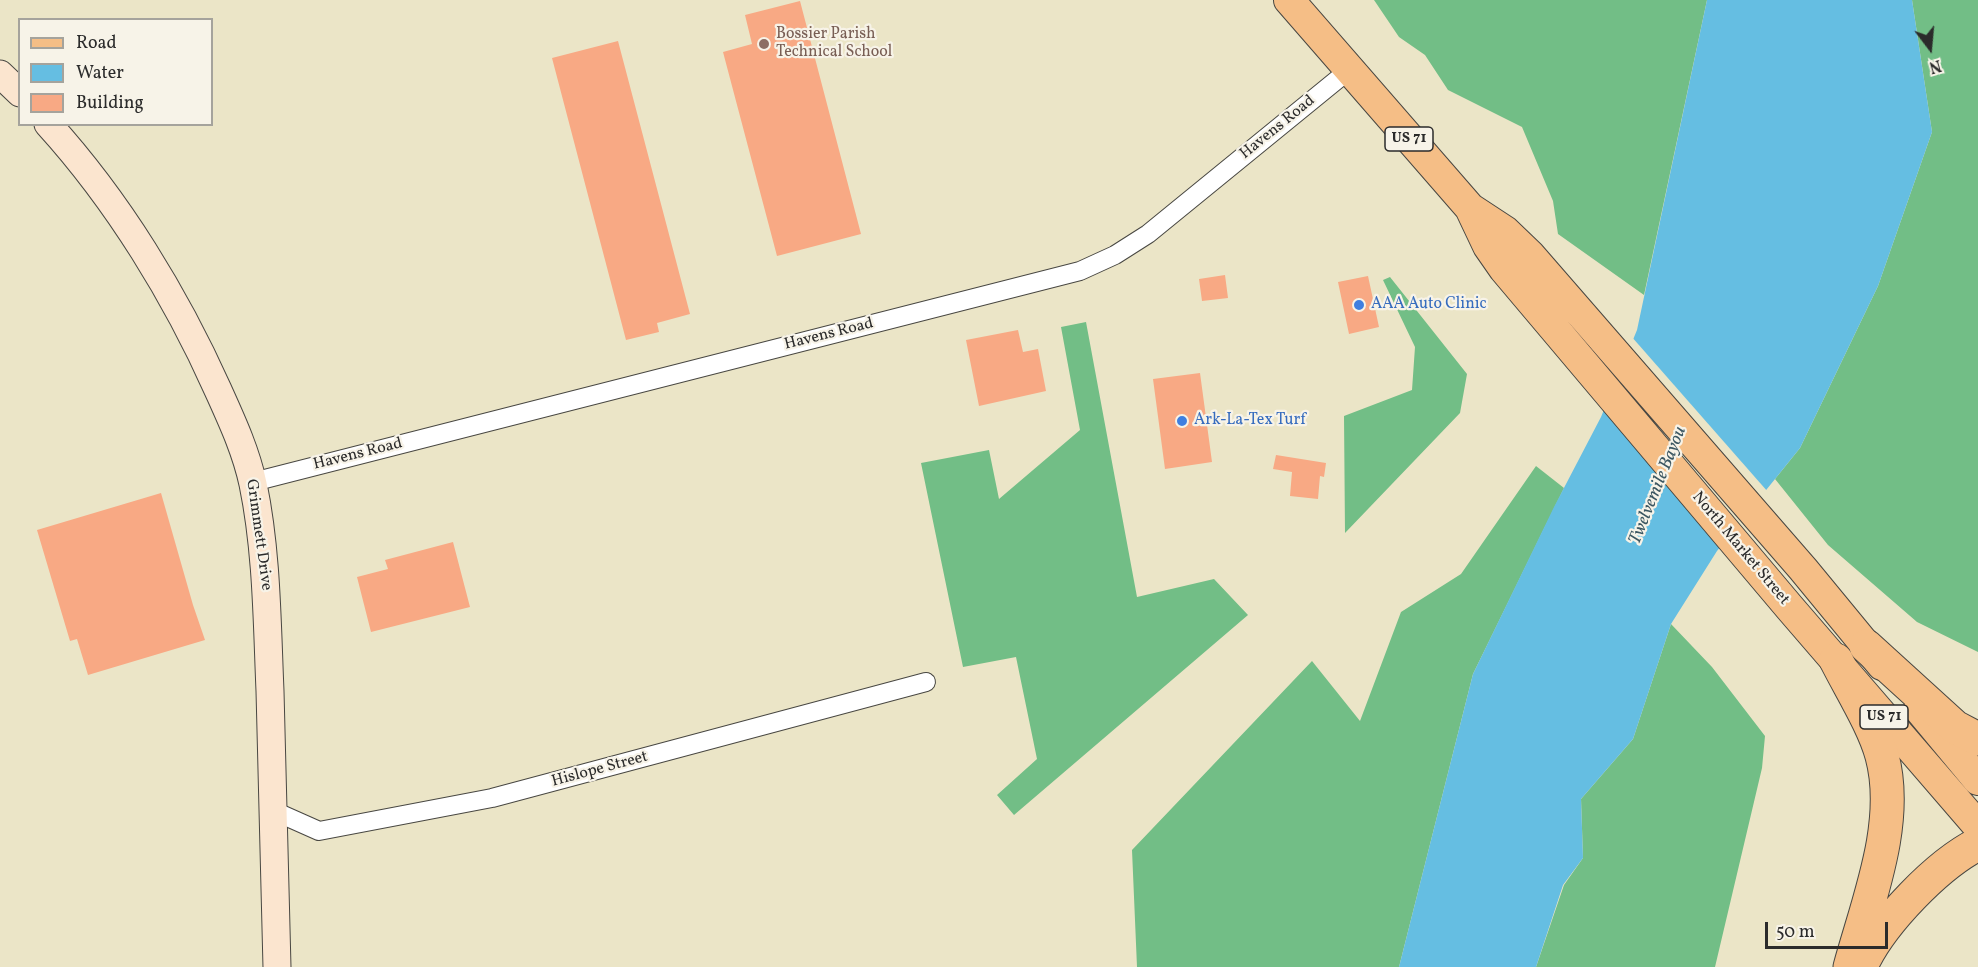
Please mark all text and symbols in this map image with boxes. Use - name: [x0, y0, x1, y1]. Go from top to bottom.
- legend: [18, 18, 213, 126]
- north arrow: [1900, 18, 1960, 78]
- place label: Bossier Parish Technical School: [776, 25, 892, 63]
- text: Road: [76, 31, 117, 56]
- marker: Bossier Parish Technical School: [757, 37, 771, 51]
- text: N: [1926, 53, 1944, 77]
- text: Water: [76, 61, 124, 86]
- text: Building: [76, 91, 144, 116]
- street label: Havens Road: [1237, 92, 1319, 164]
- road number: US 71: [1385, 127, 1433, 151]
- place label: AAA Auto Clinic: [1371, 295, 1487, 315]
- marker: AAA Auto Clinic: [1352, 298, 1366, 312]
- street label: Havens Road: [782, 315, 876, 355]
- place label: Ark-La-Tex Turf: [1194, 411, 1306, 431]
- marker: Ark-La-Tex Turf: [1175, 414, 1189, 428]
- water label: Twelvemile Bayou: [1625, 424, 1693, 548]
- street label: Havens Road: [311, 435, 405, 475]
- street label: Grimmett Drive: [241, 478, 275, 592]
- street label: North Market Street: [1687, 489, 1793, 609]
- road number: US 71: [1860, 705, 1908, 729]
- street label: Hislope Street: [550, 748, 650, 792]
- scale bar: [1768, 910, 1891, 948]
- text: 50 m: [1776, 920, 1815, 945]

